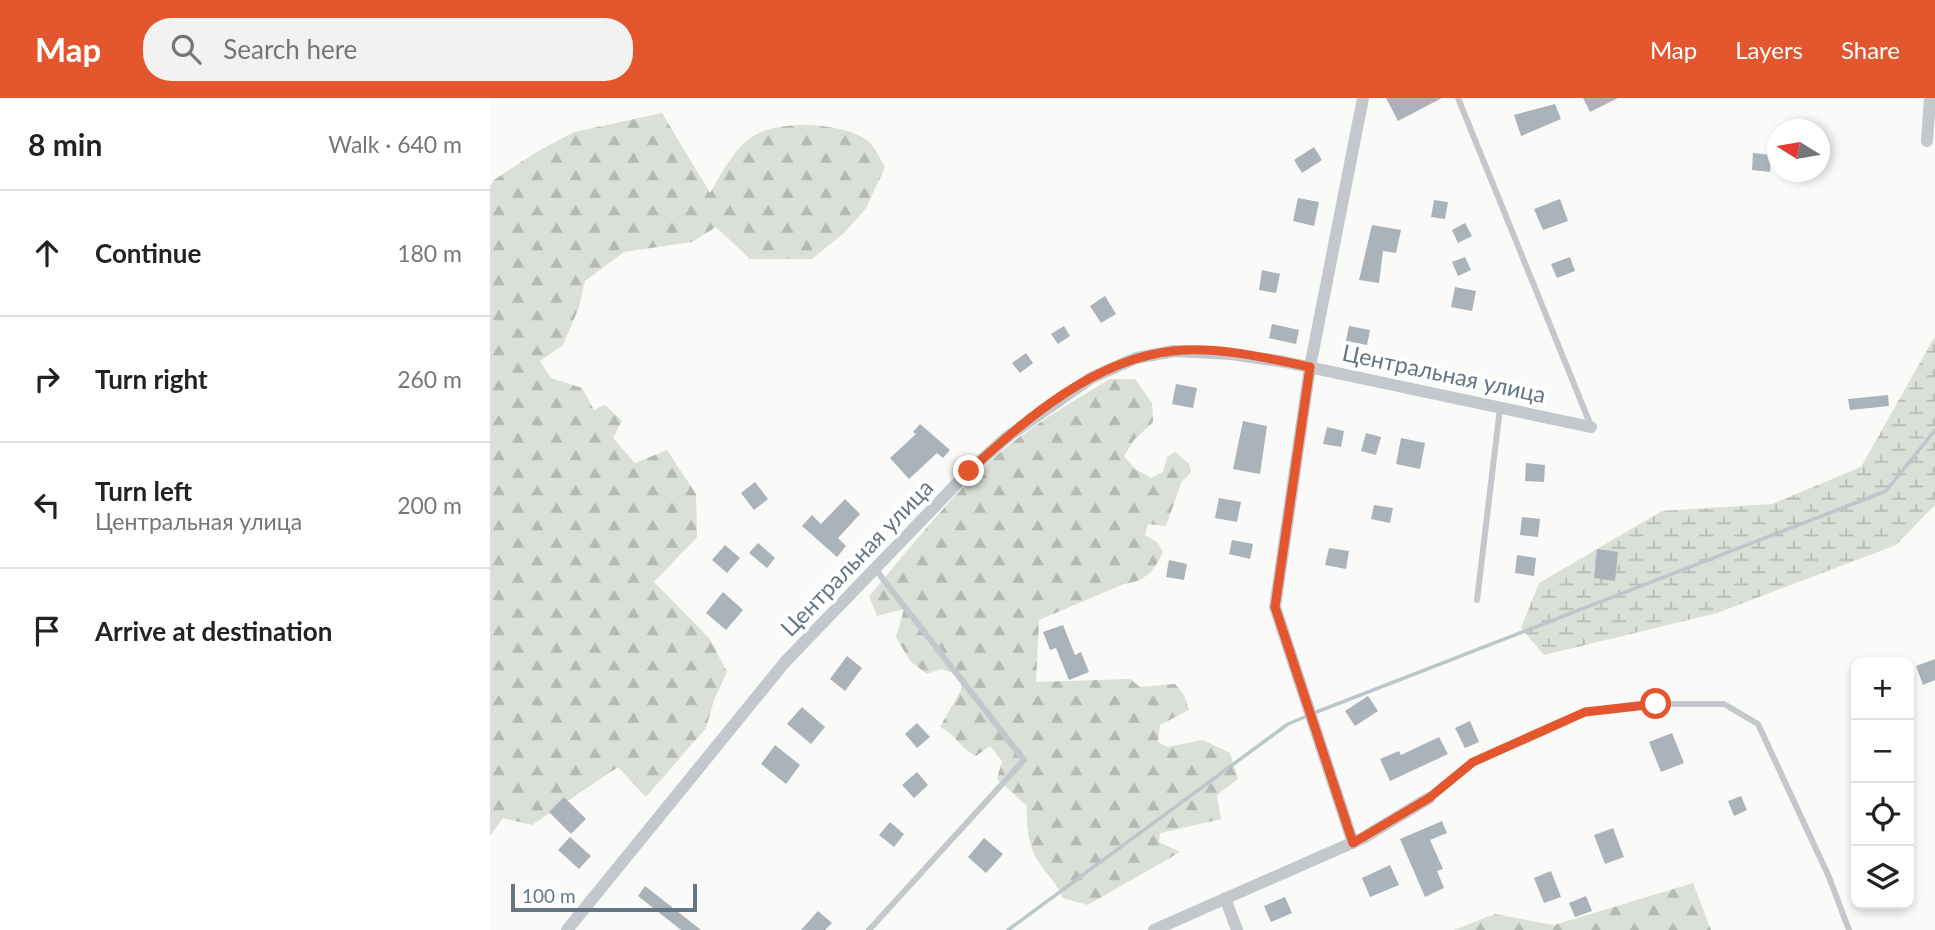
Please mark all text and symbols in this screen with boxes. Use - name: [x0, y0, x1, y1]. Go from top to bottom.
- search box: [143, 18, 633, 81]
- text: Map: [35, 29, 101, 69]
- icon: search: [167, 30, 205, 68]
- text: Search here: [223, 33, 357, 65]
- text: Map: [1650, 35, 1697, 64]
- text: Layers: [1735, 35, 1803, 64]
- text: Share: [1841, 35, 1900, 64]
- north arrow: [1767, 119, 1830, 182]
- text: 8 min: [28, 126, 102, 162]
- text: Walk · 640 m: [328, 130, 462, 158]
- icon: ahead: [28, 234, 66, 272]
- text: Continue: [95, 237, 201, 269]
- text: 180 m: [397, 239, 462, 267]
- street label: Центральная улица: [1340, 338, 1548, 408]
- icon: right: [28, 360, 66, 398]
- text: Turn right: [95, 363, 208, 395]
- text: 260 m: [397, 365, 462, 393]
- route end: [953, 455, 984, 486]
- street label: Центральная улица: [774, 473, 938, 642]
- text: Turn left: [95, 475, 192, 507]
- icon: left: [28, 486, 66, 524]
- text: 200 m: [397, 491, 462, 519]
- text: Центральная улица: [95, 507, 302, 535]
- icon: arrive: [28, 612, 66, 650]
- text: Arrive at destination: [95, 615, 332, 647]
- map controls: [1851, 657, 1914, 909]
- button: +: [1851, 657, 1914, 720]
- route start: [1640, 688, 1671, 719]
- button: −: [1851, 720, 1914, 783]
- button: locate: [1851, 783, 1914, 846]
- button: layers: [1851, 846, 1914, 909]
- scale bar: [511, 881, 696, 913]
- text: 100 m: [522, 884, 576, 907]

